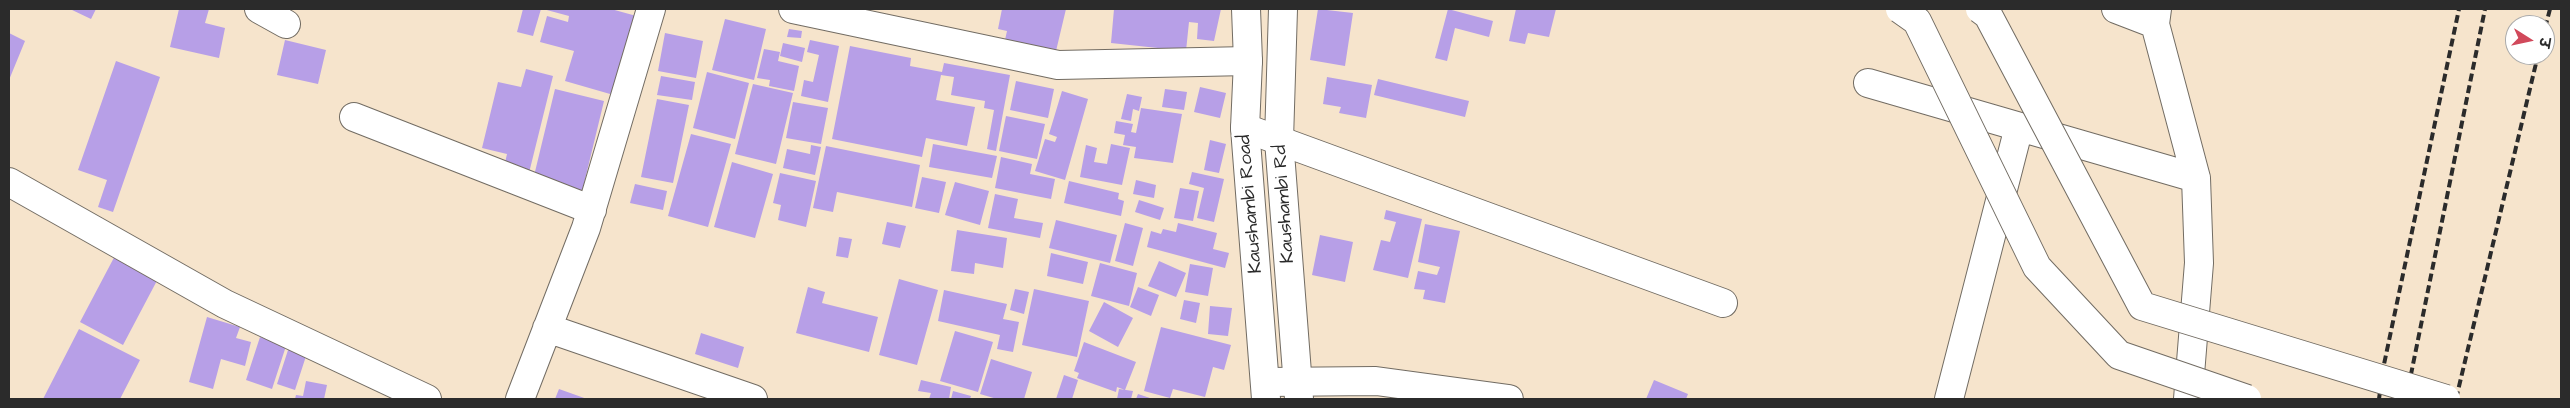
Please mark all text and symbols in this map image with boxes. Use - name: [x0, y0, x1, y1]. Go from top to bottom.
- north arrow: [2505, 15, 2555, 65]
- text: उ: [2533, 36, 2554, 49]
- street label: Kaushambi Road: [1234, 134, 1268, 274]
- street label: Kaushambi Rd: [1269, 144, 1301, 264]

